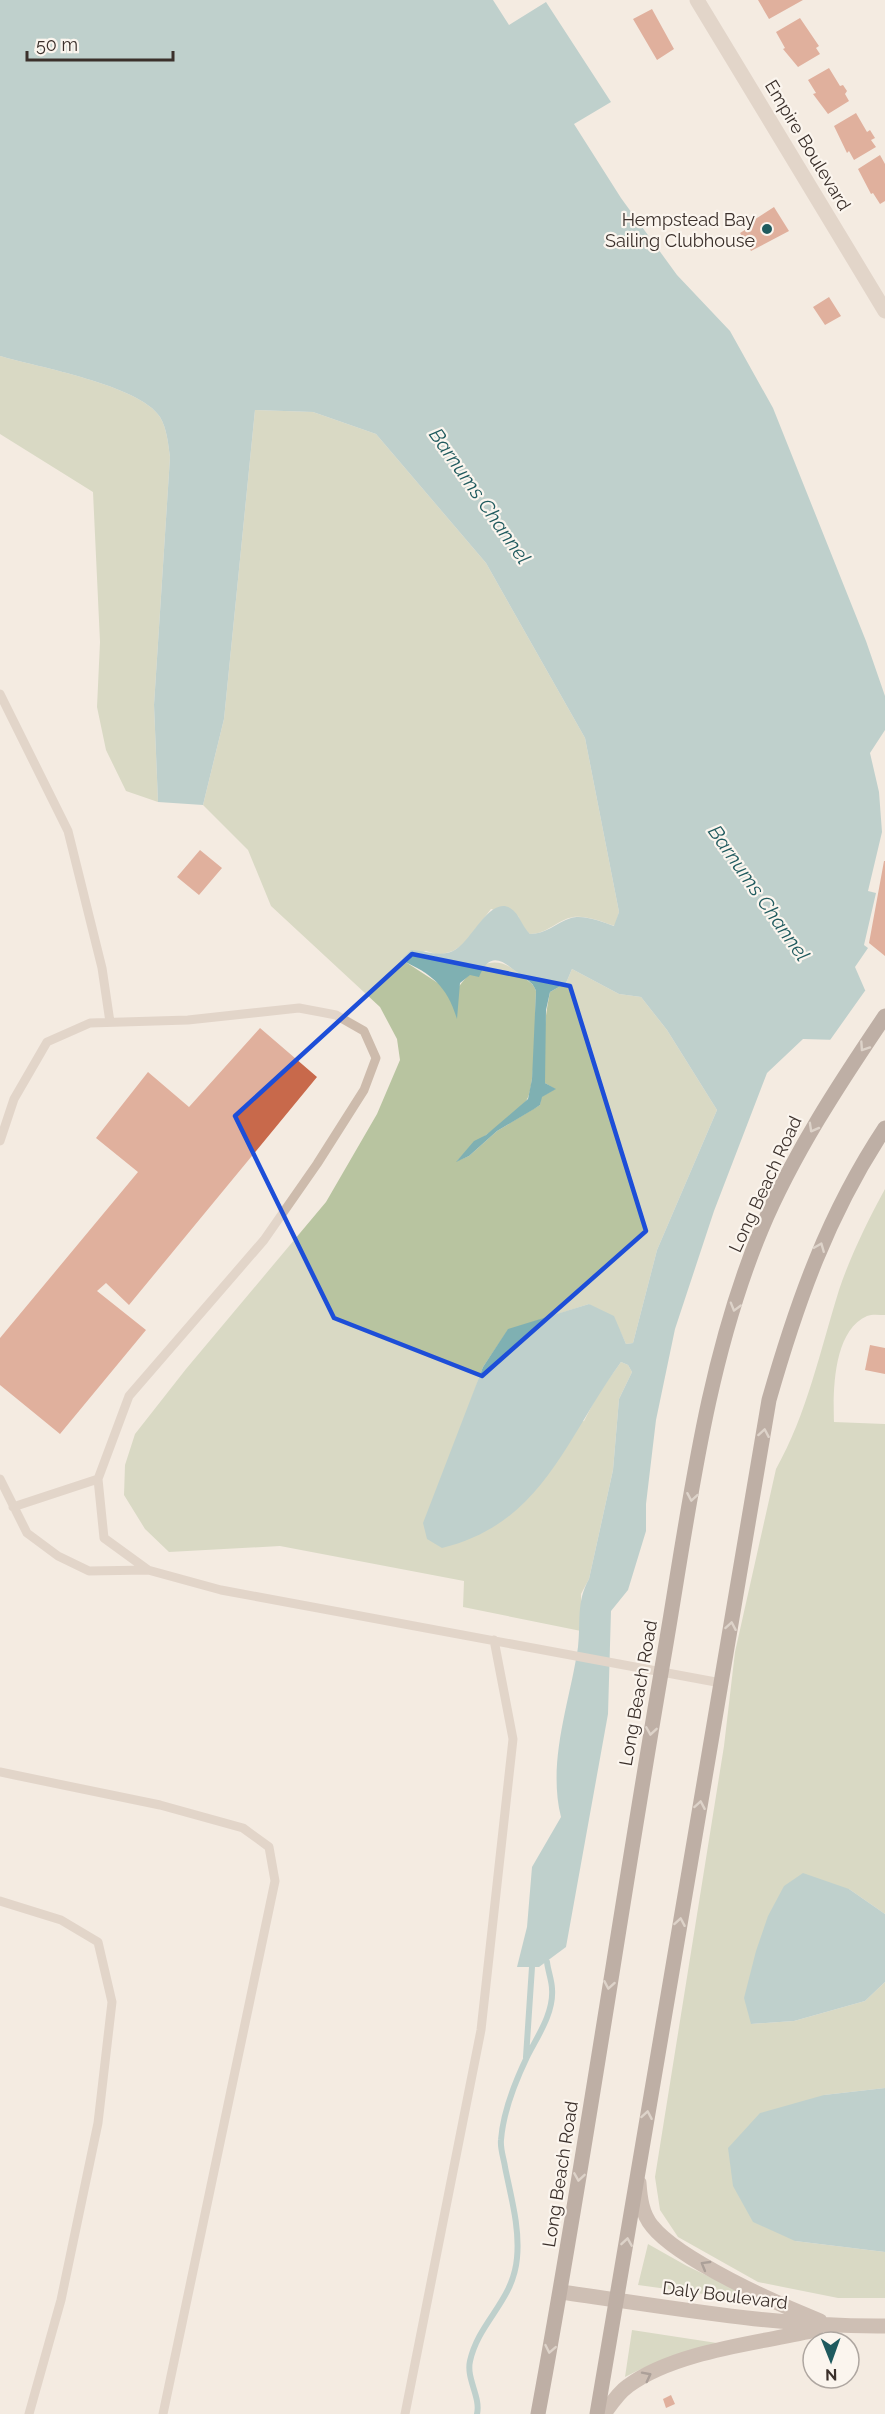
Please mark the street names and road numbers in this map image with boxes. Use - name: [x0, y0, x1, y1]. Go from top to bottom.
- street label: Empire Boulevard: [761, 76, 855, 214]
- street label: Long Beach Road: [724, 1113, 806, 1255]
- street label: Long Beach Road: [615, 1618, 661, 1768]
- street label: Long Beach Road: [538, 2099, 582, 2249]
- street label: Daly Boulevard: [661, 2277, 789, 2313]

